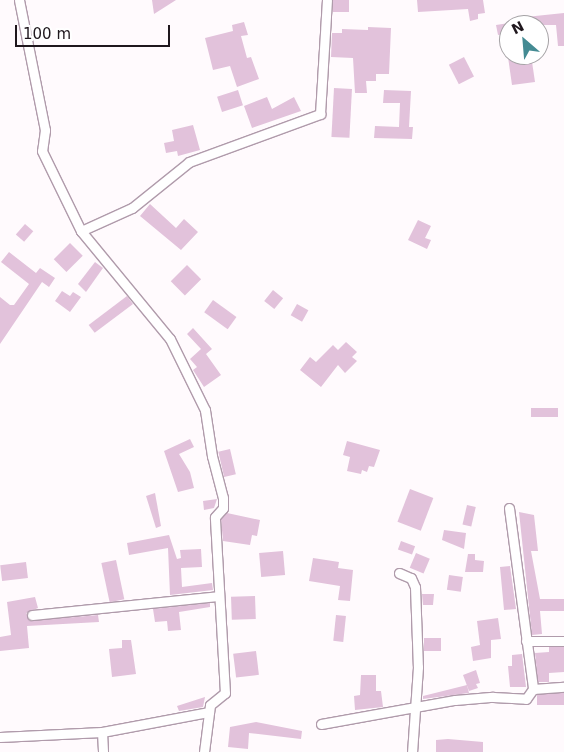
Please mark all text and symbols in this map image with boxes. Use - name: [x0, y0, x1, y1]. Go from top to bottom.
- scale bar: [18, 15, 172, 47]
- north arrow: [499, 15, 549, 65]
- text: N: [509, 18, 526, 37]
- text: 100 m: [23, 25, 71, 43]

